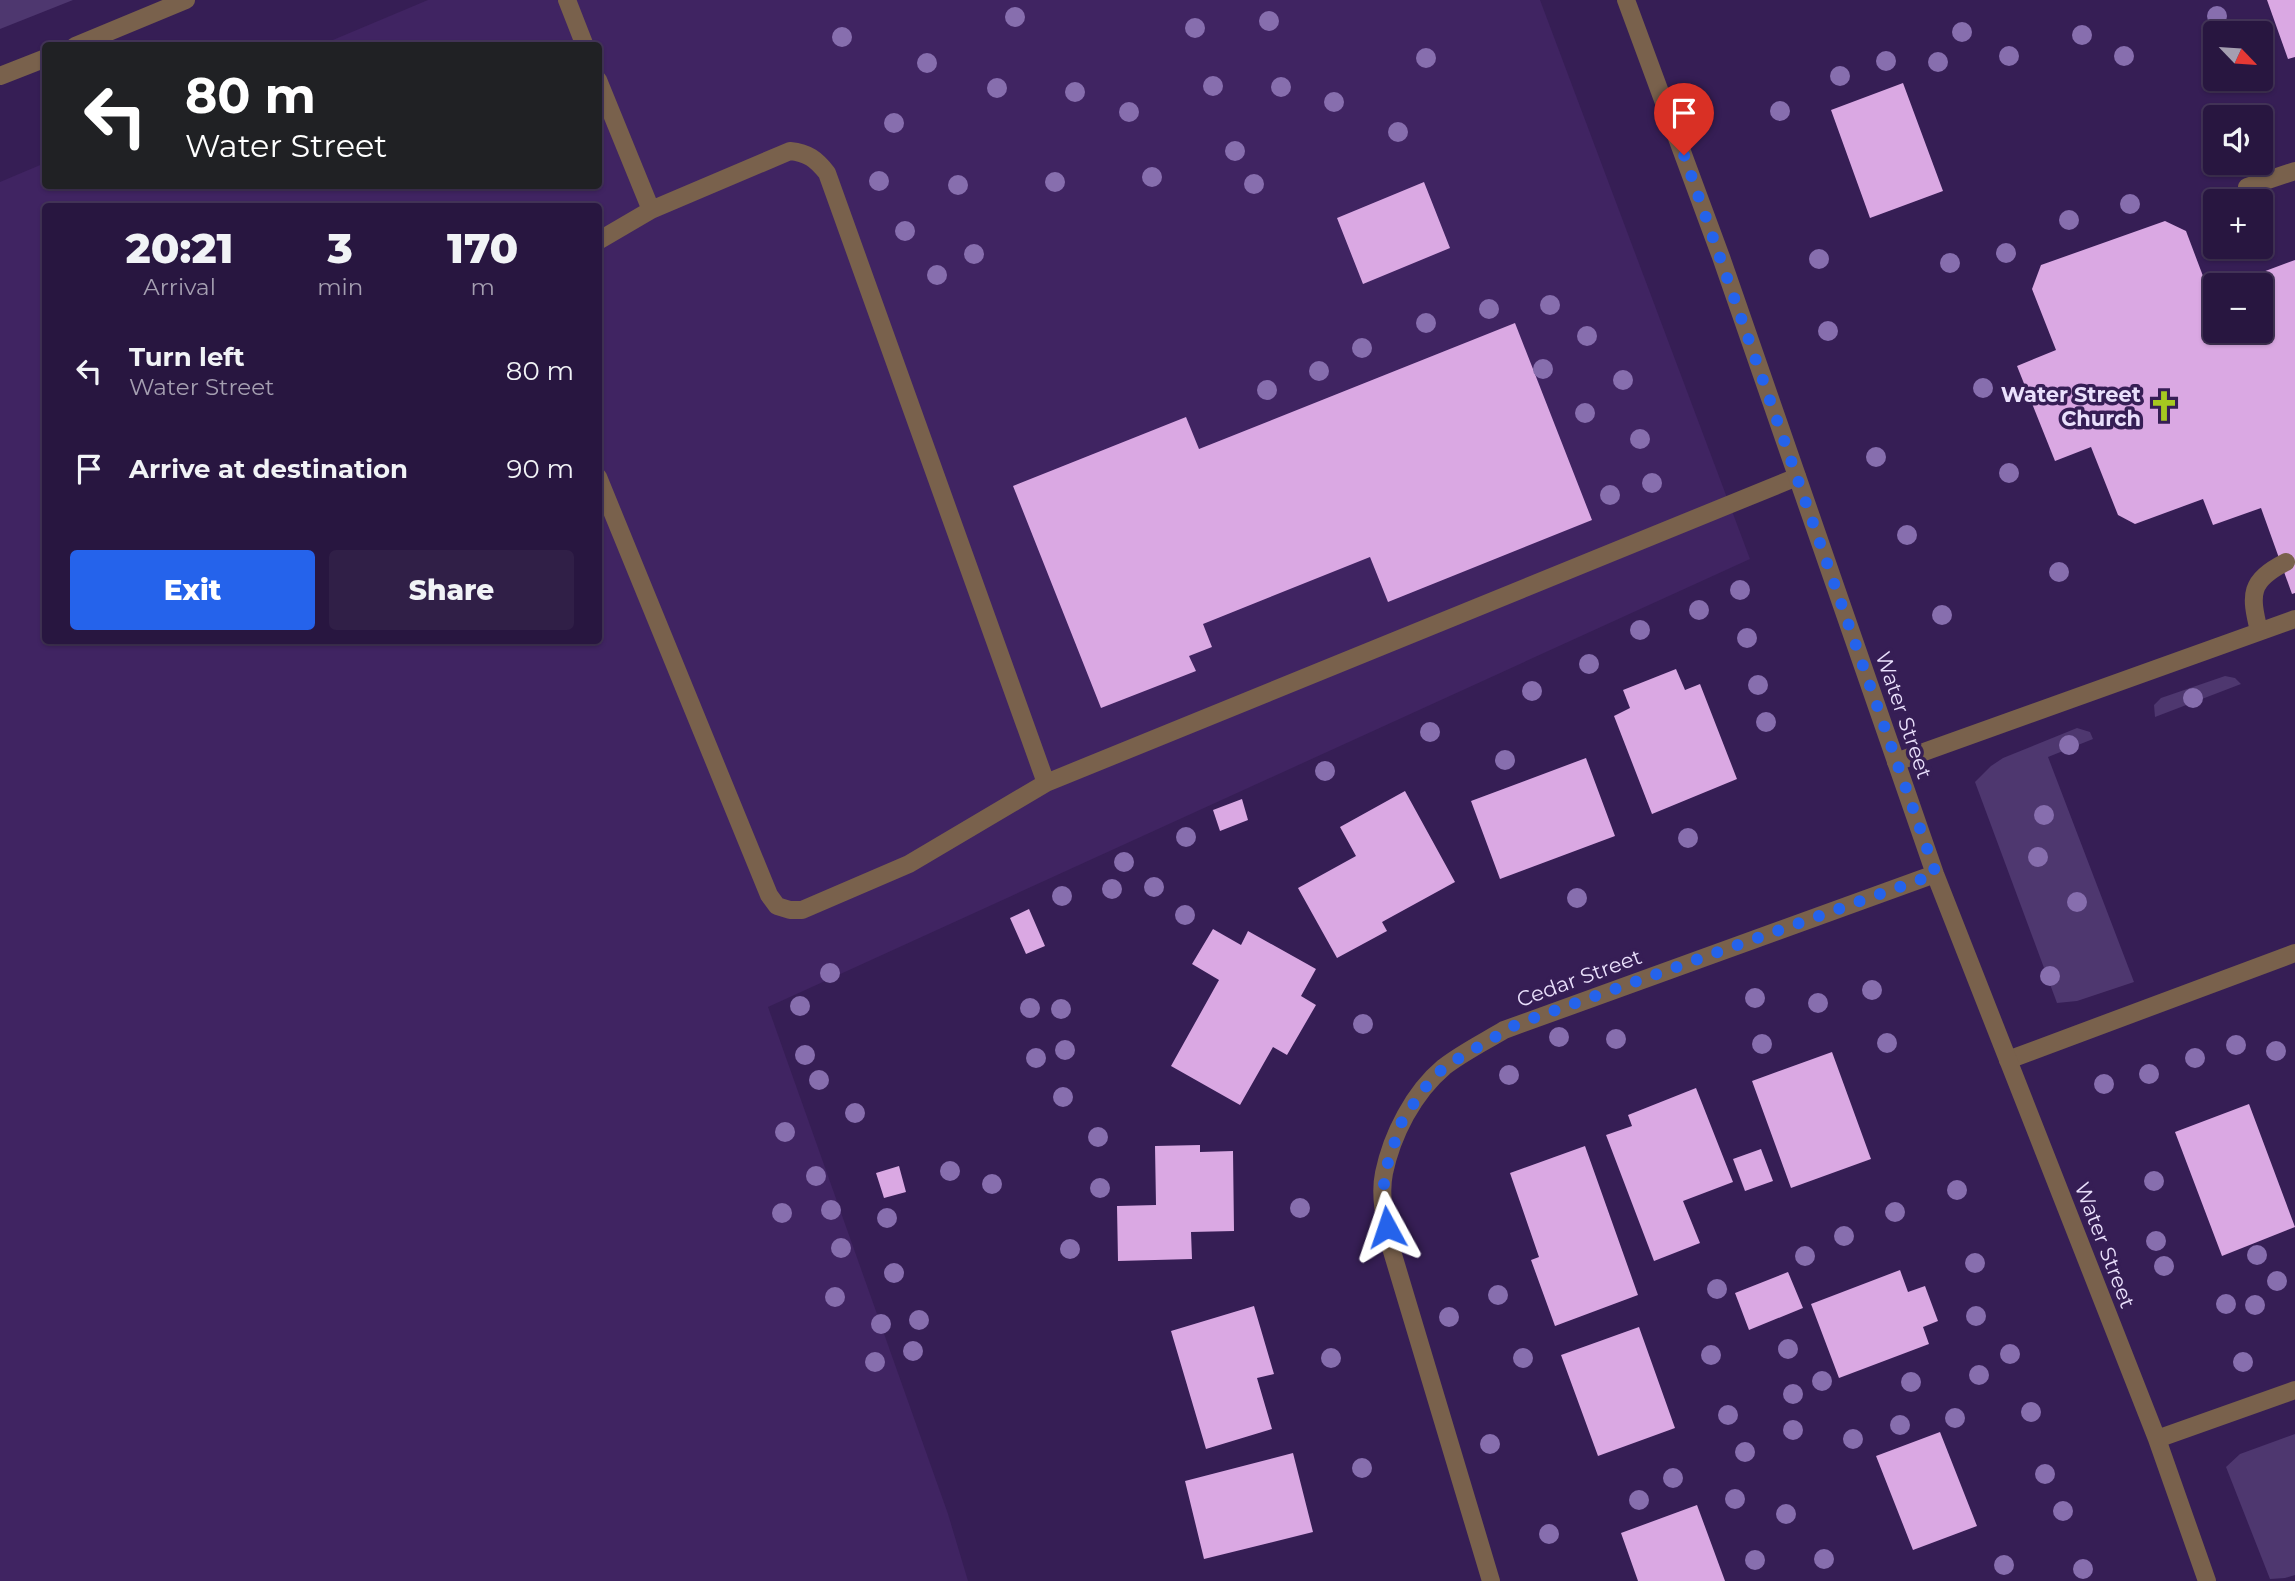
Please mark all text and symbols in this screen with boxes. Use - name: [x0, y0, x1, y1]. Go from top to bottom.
- north arrow: [2203, 21, 2273, 91]
- map controls: [2203, 21, 2273, 343]
- text: 80 m: [185, 66, 316, 125]
- icon: left: [70, 70, 161, 161]
- pin: [1654, 83, 1714, 155]
- icon: arrive: [1665, 94, 1703, 132]
- button: sound: [2203, 105, 2273, 175]
- text: Water Street: [185, 126, 387, 165]
- button: +: [2203, 189, 2273, 259]
- text: 20:21: [126, 222, 234, 274]
- text: 3: [328, 222, 353, 274]
- text: 170: [447, 222, 518, 274]
- text: Arrival: [143, 273, 216, 301]
- text: min: [317, 273, 363, 301]
- text: m: [470, 273, 495, 301]
- button: −: [2203, 273, 2273, 343]
- text: Turn left: [129, 341, 245, 373]
- icon: left: [70, 352, 108, 390]
- text: 80 m: [506, 355, 574, 387]
- text: Water Street: [129, 373, 274, 401]
- place label: Water Street Church: [2001, 382, 2141, 431]
- church icon: Water Street Church: [2147, 389, 2181, 423]
- icon: arrive: [70, 450, 108, 488]
- text: Arrive at destination: [129, 453, 408, 485]
- text: 90 m: [507, 453, 574, 485]
- button: Exit: [70, 550, 315, 630]
- button: Share: [329, 550, 574, 630]
- street label: Water Street: [1871, 648, 1937, 782]
- street label: Cedar Street: [1513, 944, 1645, 1012]
- street label: Water Street: [2070, 1179, 2140, 1311]
- position arrow: [1350, 1190, 1424, 1264]

